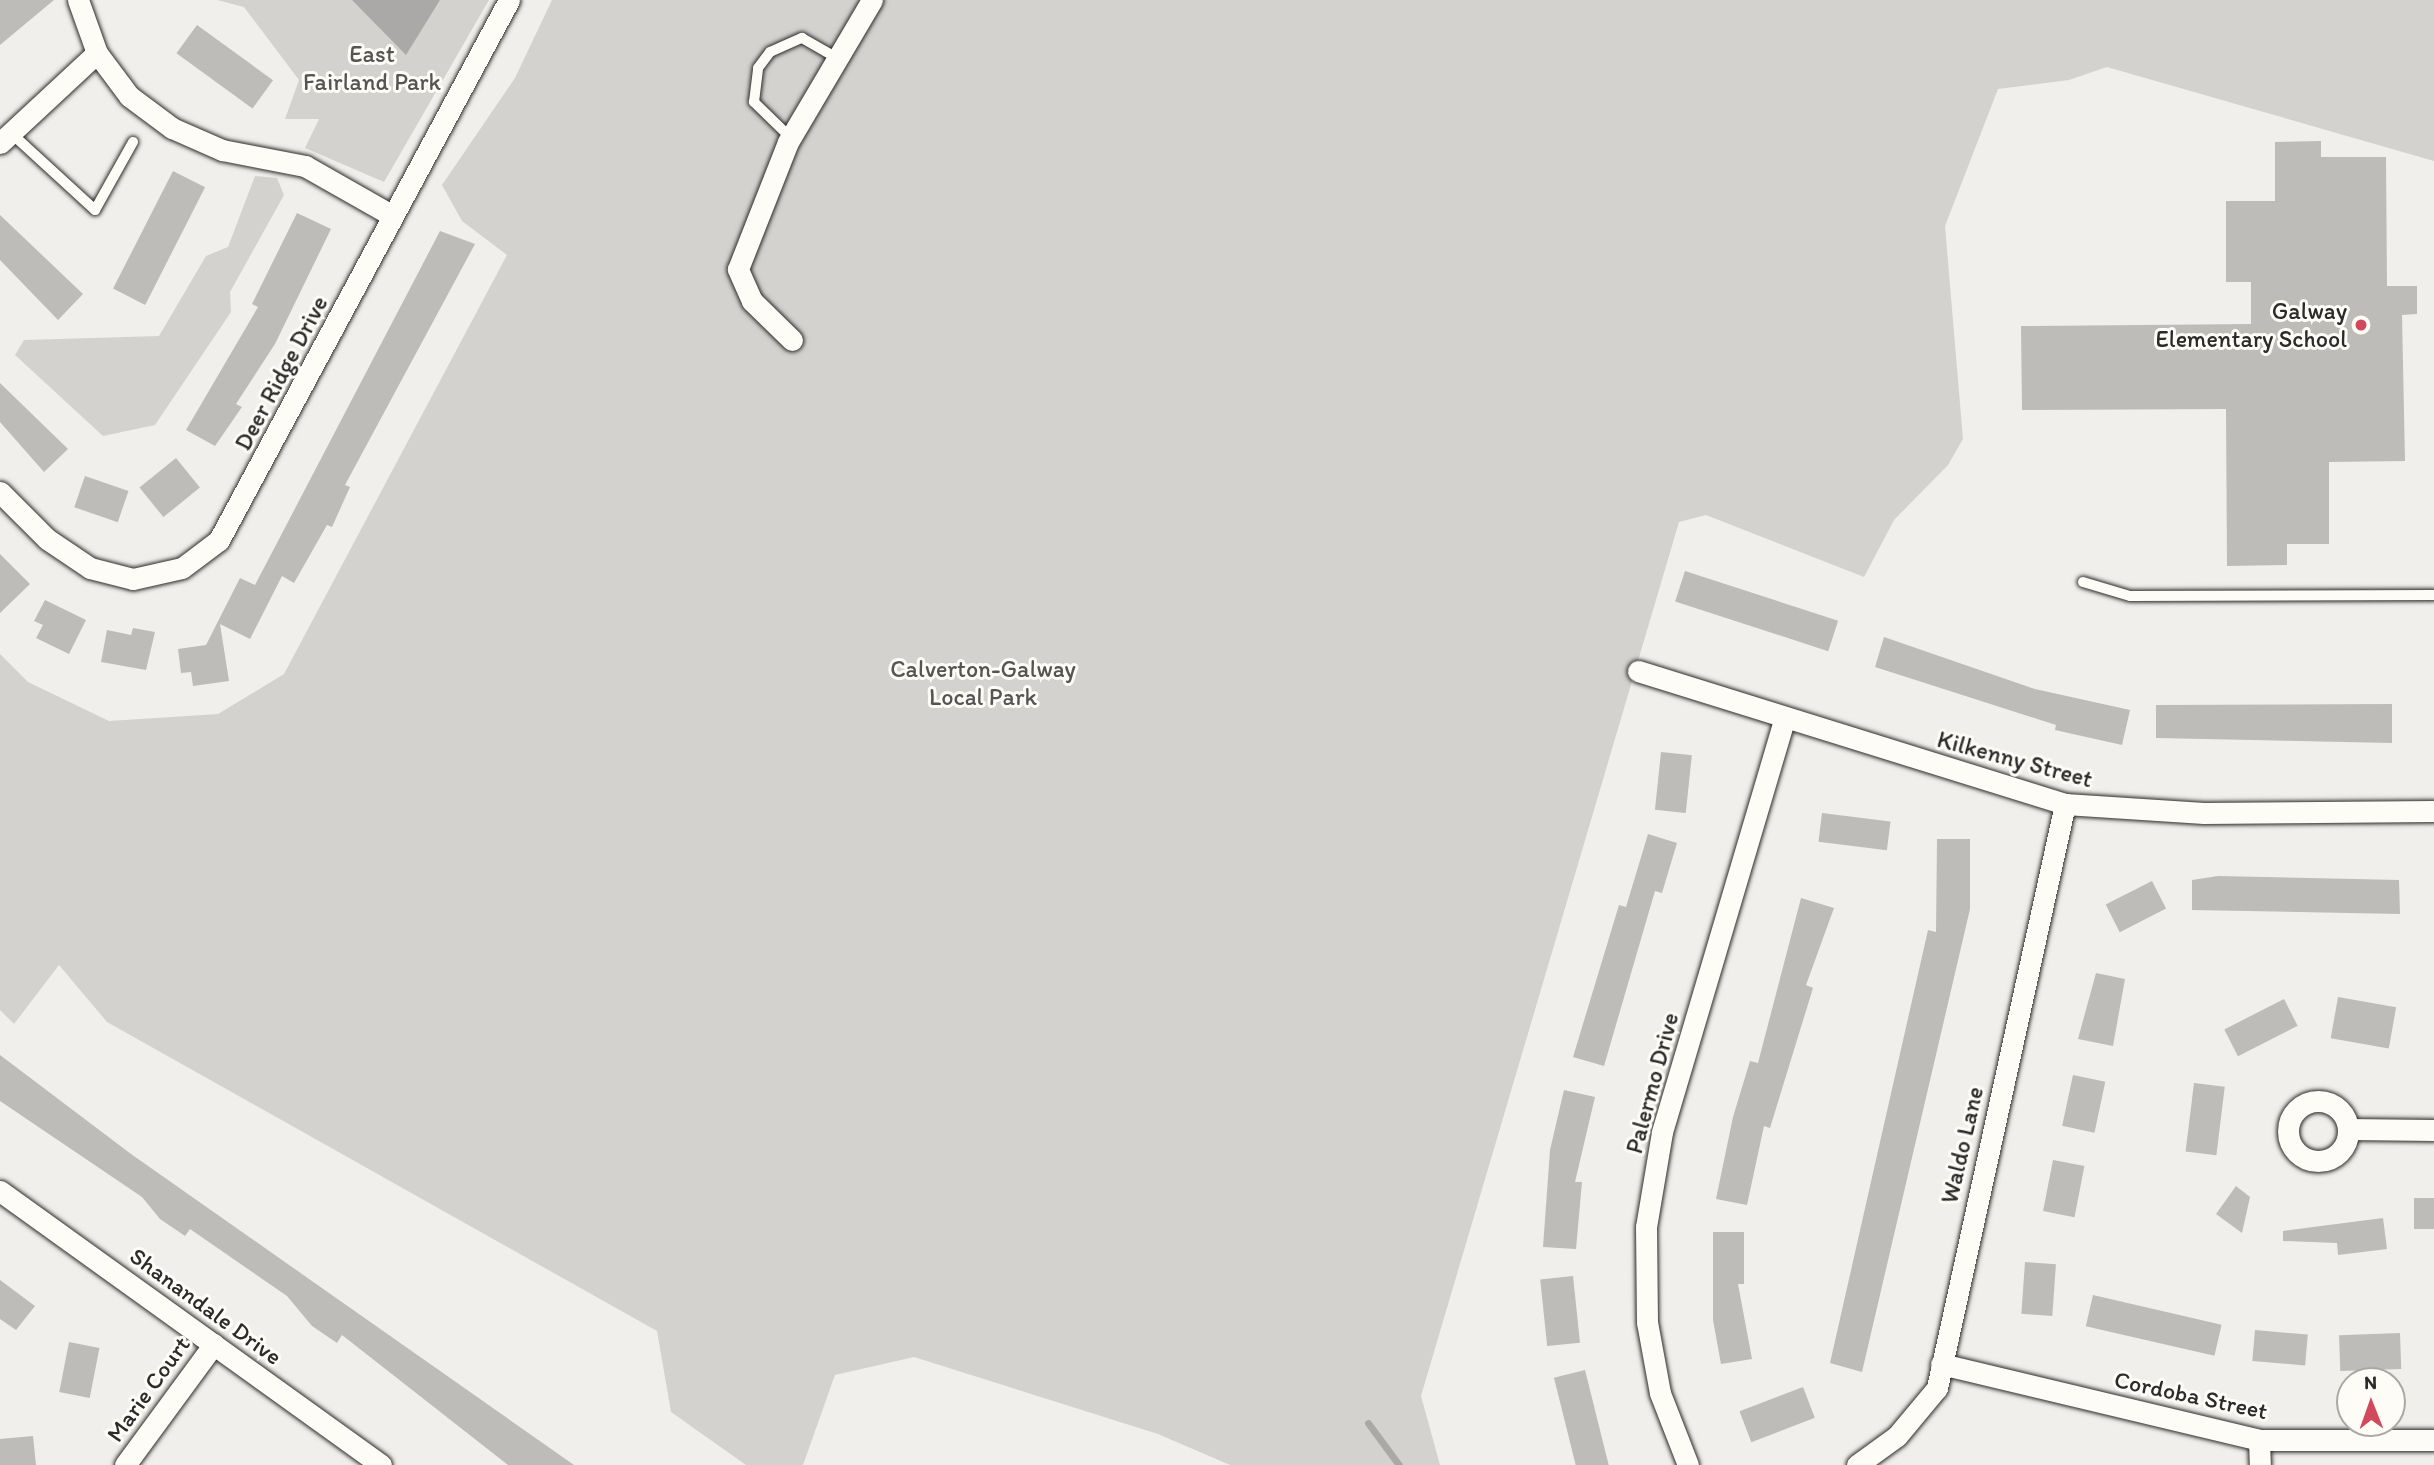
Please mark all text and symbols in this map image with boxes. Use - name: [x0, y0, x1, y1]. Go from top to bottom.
- park label: East Fairland Park: [303, 40, 441, 96]
- street label: Deer Ridge Drive: [228, 291, 334, 455]
- place label: Galway Elementary School: [2156, 297, 2347, 353]
- marker: Galway Elementary School: [2353, 317, 2369, 333]
- park label: Calverton-Galway Local Park: [890, 655, 1076, 711]
- street label: Kilkenny Street: [1934, 724, 2096, 794]
- street label: Palermo Drive: [1619, 1009, 1685, 1157]
- street label: Waldo Lane: [1935, 1084, 1989, 1206]
- street label: Shanandale Drive: [125, 1241, 287, 1371]
- street label: Marie Court: [100, 1331, 196, 1447]
- street label: Cordoba Street: [2112, 1365, 2270, 1425]
- north arrow: [2336, 1367, 2406, 1437]
- text: N: [2364, 1371, 2377, 1394]

